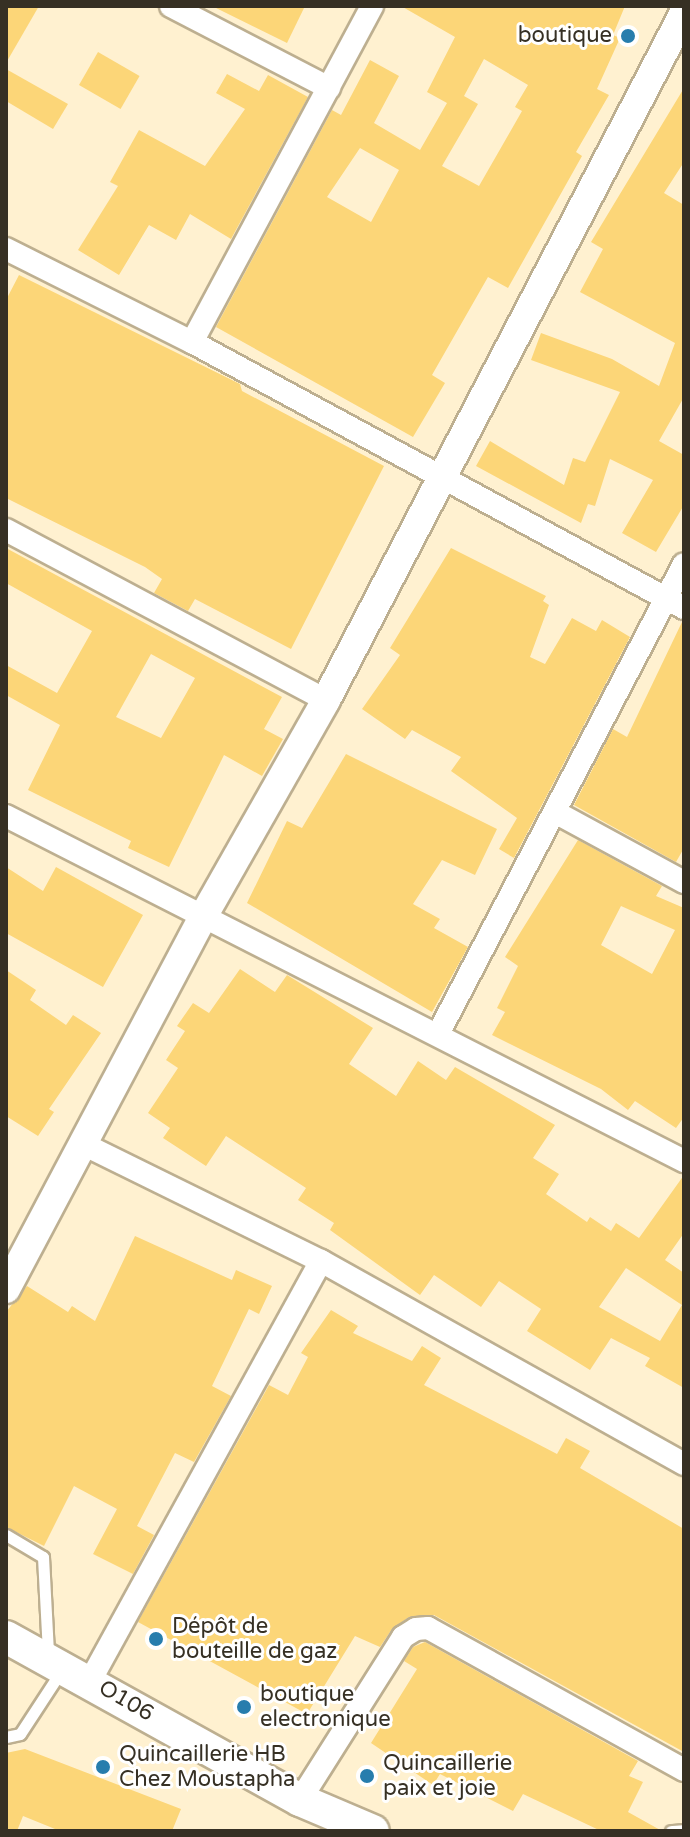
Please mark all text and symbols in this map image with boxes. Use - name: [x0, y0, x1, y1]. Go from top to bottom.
- place label: boutique: [518, 23, 612, 49]
- marker: boutique: [619, 27, 637, 45]
- place label: Dépôt de bouteille de gaz: [172, 1613, 337, 1664]
- marker: Dépôt de bouteille de gaz: [147, 1630, 165, 1648]
- street label: O106: [94, 1675, 158, 1727]
- place label: boutique electronique: [260, 1681, 391, 1732]
- marker: boutique electronique: [235, 1698, 253, 1716]
- place label: Quincaillerie HB Chez Moustapha: [119, 1741, 295, 1792]
- place label: Quincaillerie paix et joie: [383, 1750, 512, 1802]
- marker: Quincaillerie HB Chez Moustapha: [94, 1758, 112, 1776]
- marker: Quincaillerie paix et joie: [358, 1767, 376, 1785]

